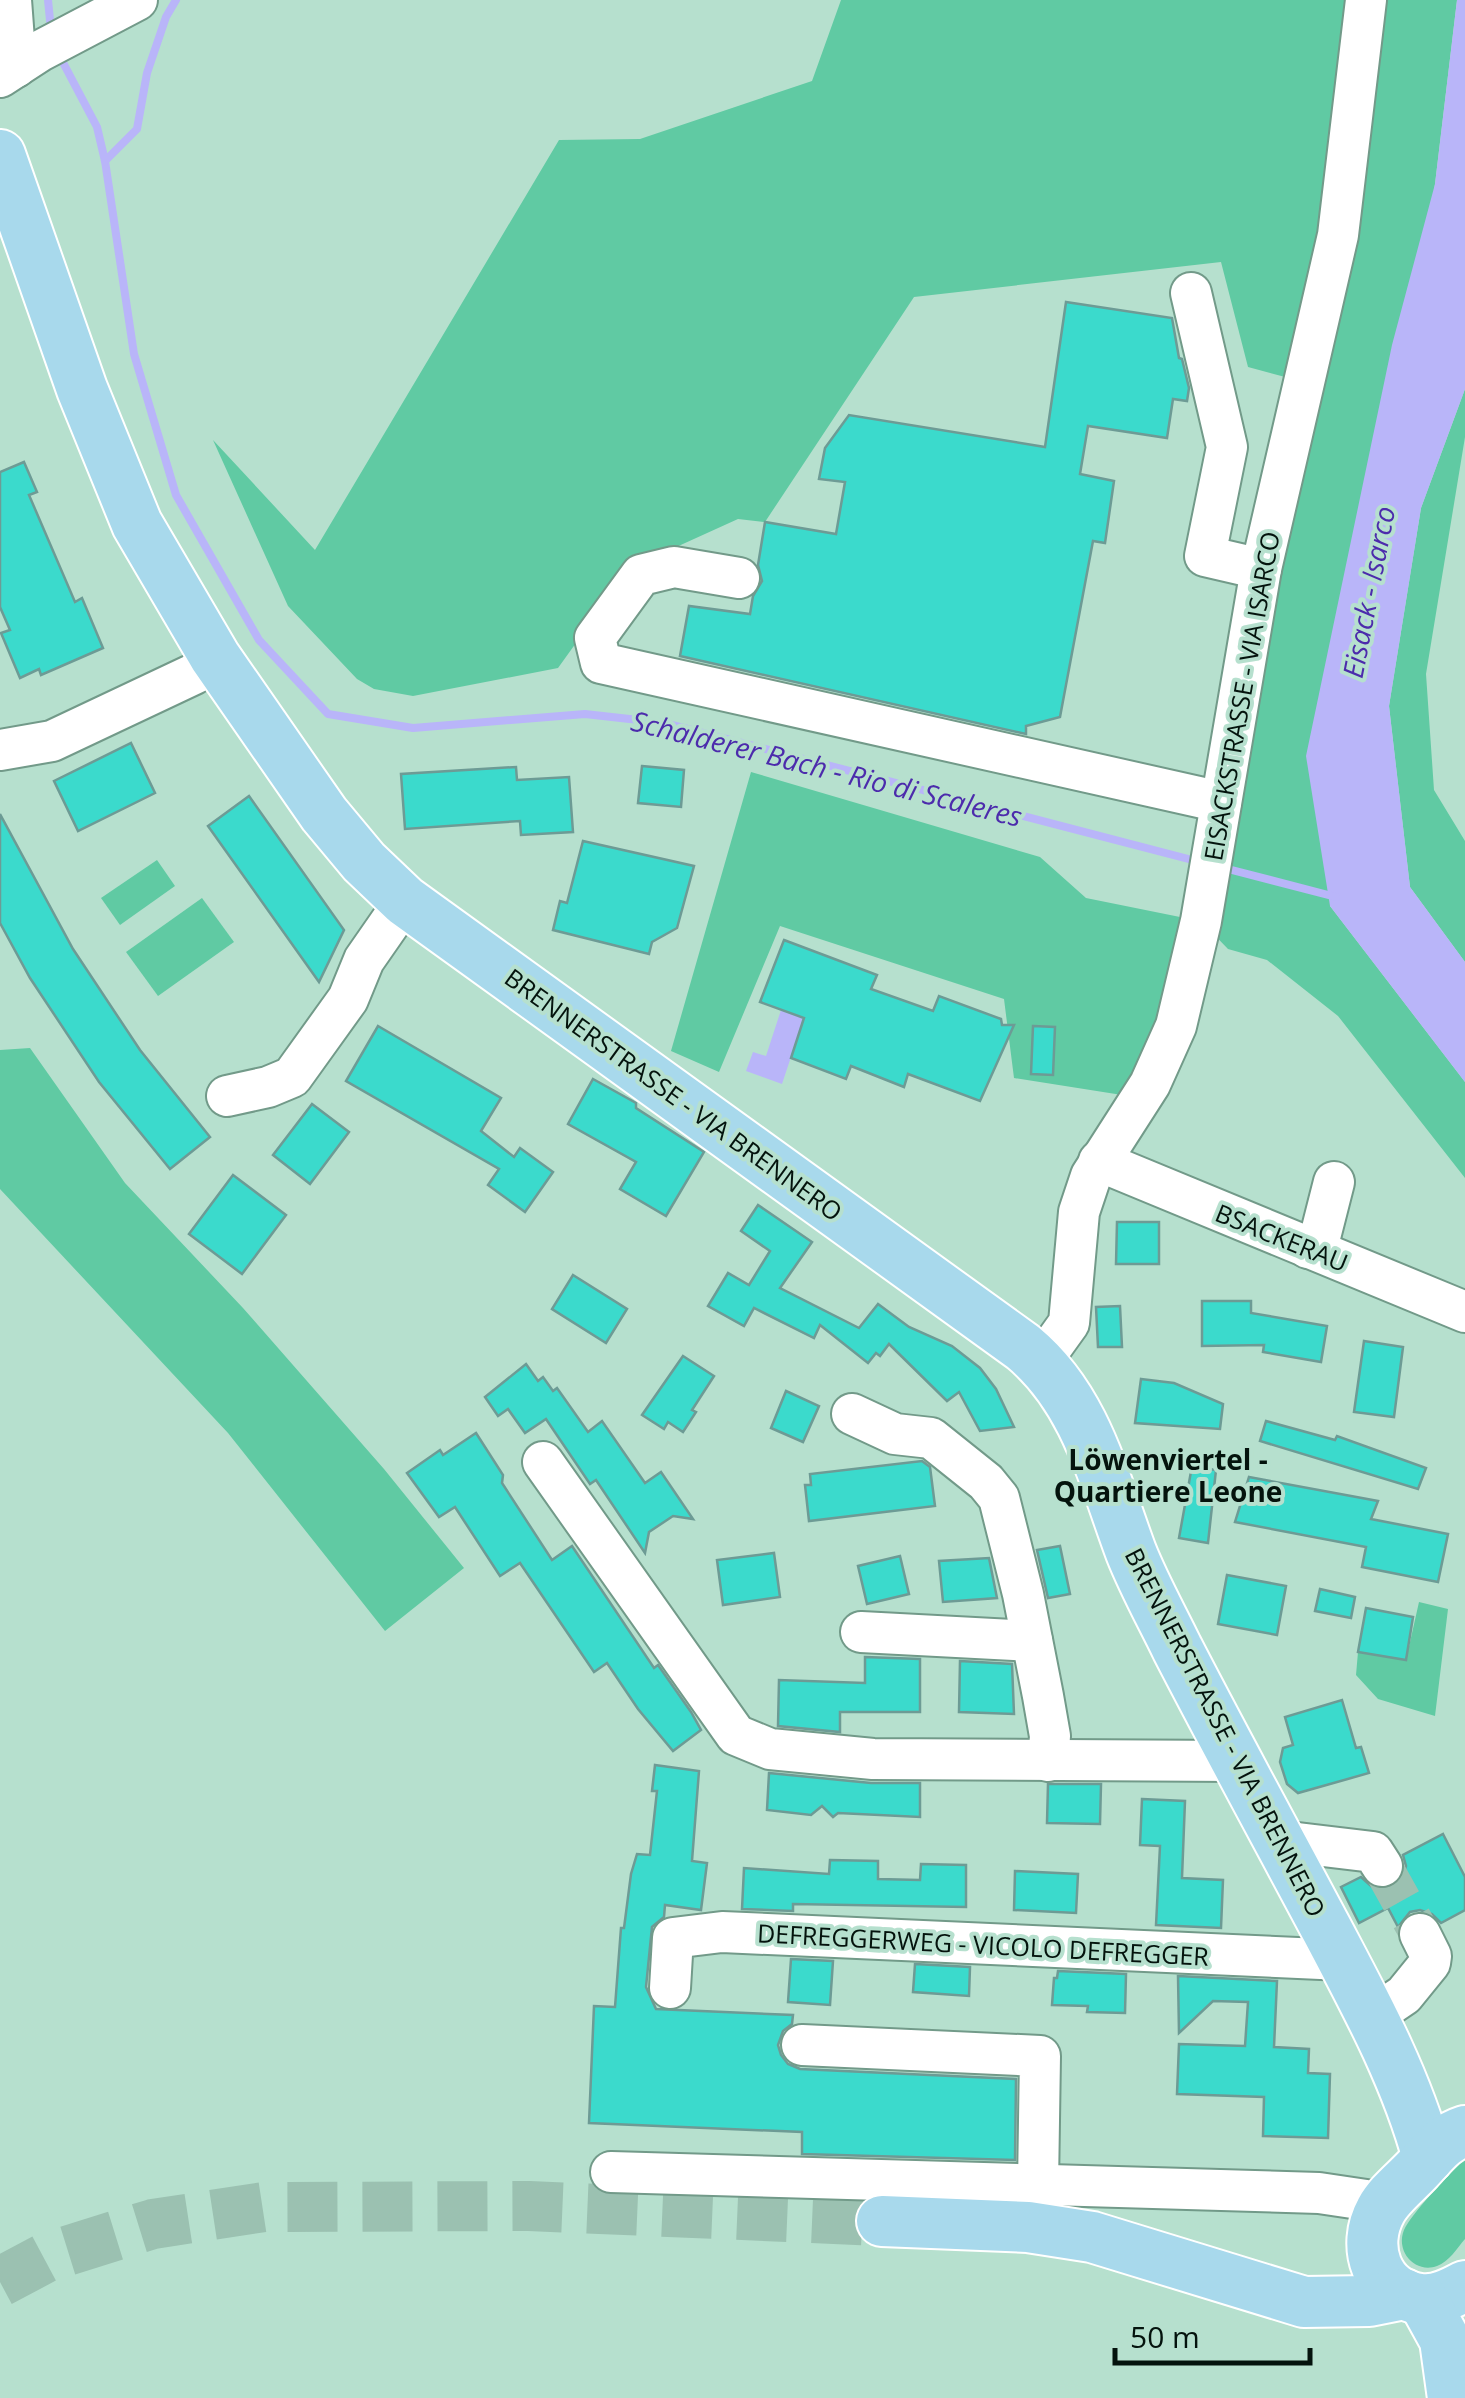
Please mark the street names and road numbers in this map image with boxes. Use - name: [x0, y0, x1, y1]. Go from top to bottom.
- street label: EISACKSTRASSE - VIA ISARCO: [1195, 529, 1287, 863]
- street label: BRENNERSTRASSE - VIA BRENNERO: [498, 960, 850, 1228]
- street label: BSACKERAU: [1211, 1195, 1353, 1279]
- street label: BRENNERSTRASSE - VIA BRENNERO: [1118, 1542, 1334, 1922]
- street label: DEFREGGERWEG - VICOLO DEFREGGER: [756, 1915, 1210, 1973]

